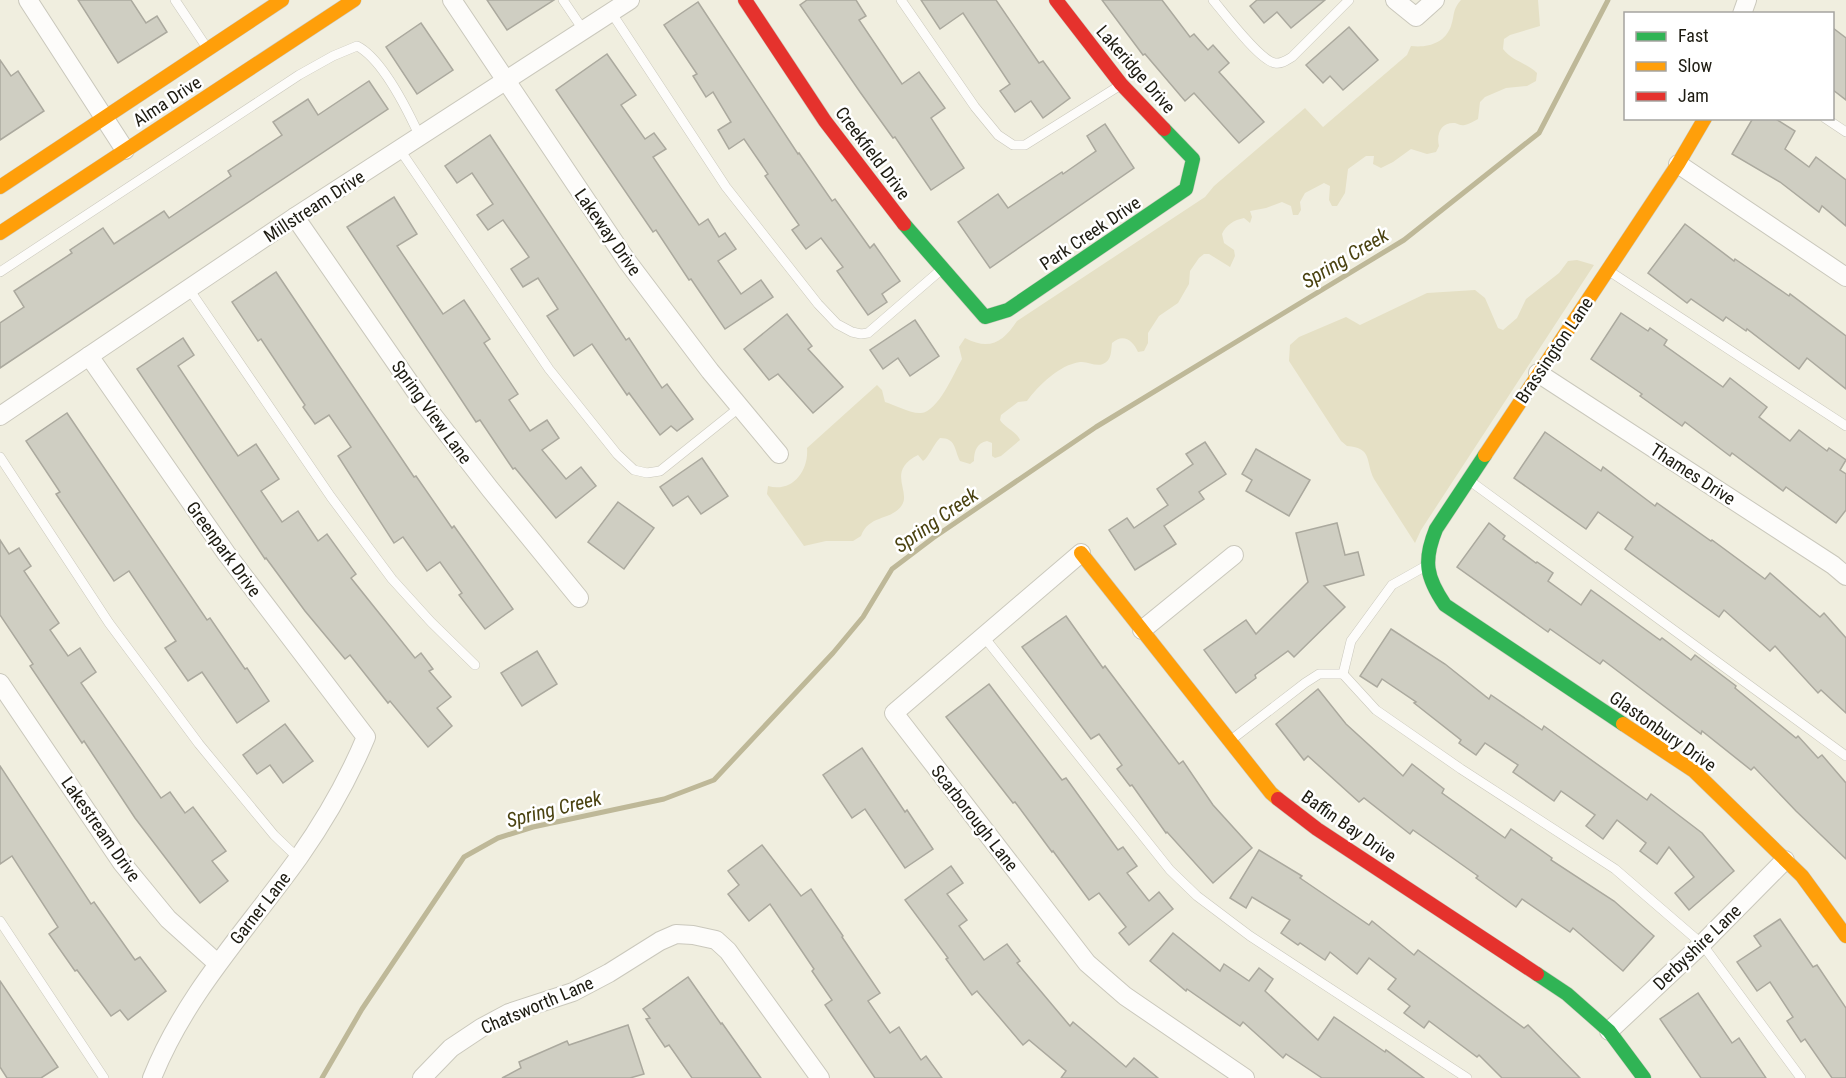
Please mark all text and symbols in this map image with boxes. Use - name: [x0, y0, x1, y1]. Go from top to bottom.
- legend: [1624, 12, 1834, 120]
- street label: Lakeridge Drive: [1092, 21, 1180, 117]
- text: Fast: [1678, 25, 1709, 46]
- text: Slow: [1678, 55, 1713, 76]
- street label: Alma Drive: [129, 71, 205, 131]
- text: Jam: [1678, 85, 1709, 106]
- street label: Creekfield Drive: [831, 102, 915, 204]
- street label: Millstream Drive: [260, 166, 368, 246]
- street label: Lakeway Drive: [570, 184, 646, 280]
- street label: Park Creek Drive: [1036, 192, 1144, 274]
- water label: Spring Creek: [1297, 222, 1394, 293]
- street label: Brassington Lane: [1511, 293, 1597, 407]
- street label: Spring View Lane: [388, 356, 476, 468]
- street label: Thames Drive: [1647, 439, 1739, 509]
- water label: Spring Creek: [889, 482, 984, 558]
- street label: Greenpark Drive: [182, 497, 266, 601]
- street label: Glastonbury Drive: [1606, 686, 1720, 776]
- street label: Scarborough Lane: [927, 761, 1023, 875]
- street label: Lakestream Drive: [57, 773, 145, 885]
- water label: Spring Creek: [504, 785, 605, 832]
- street label: Baffin Bay Drive: [1298, 786, 1400, 866]
- street label: Garner Lane: [225, 868, 295, 948]
- street label: Derbyshire Lane: [1649, 900, 1745, 994]
- street label: Chatsworth Lane: [478, 972, 596, 1038]

